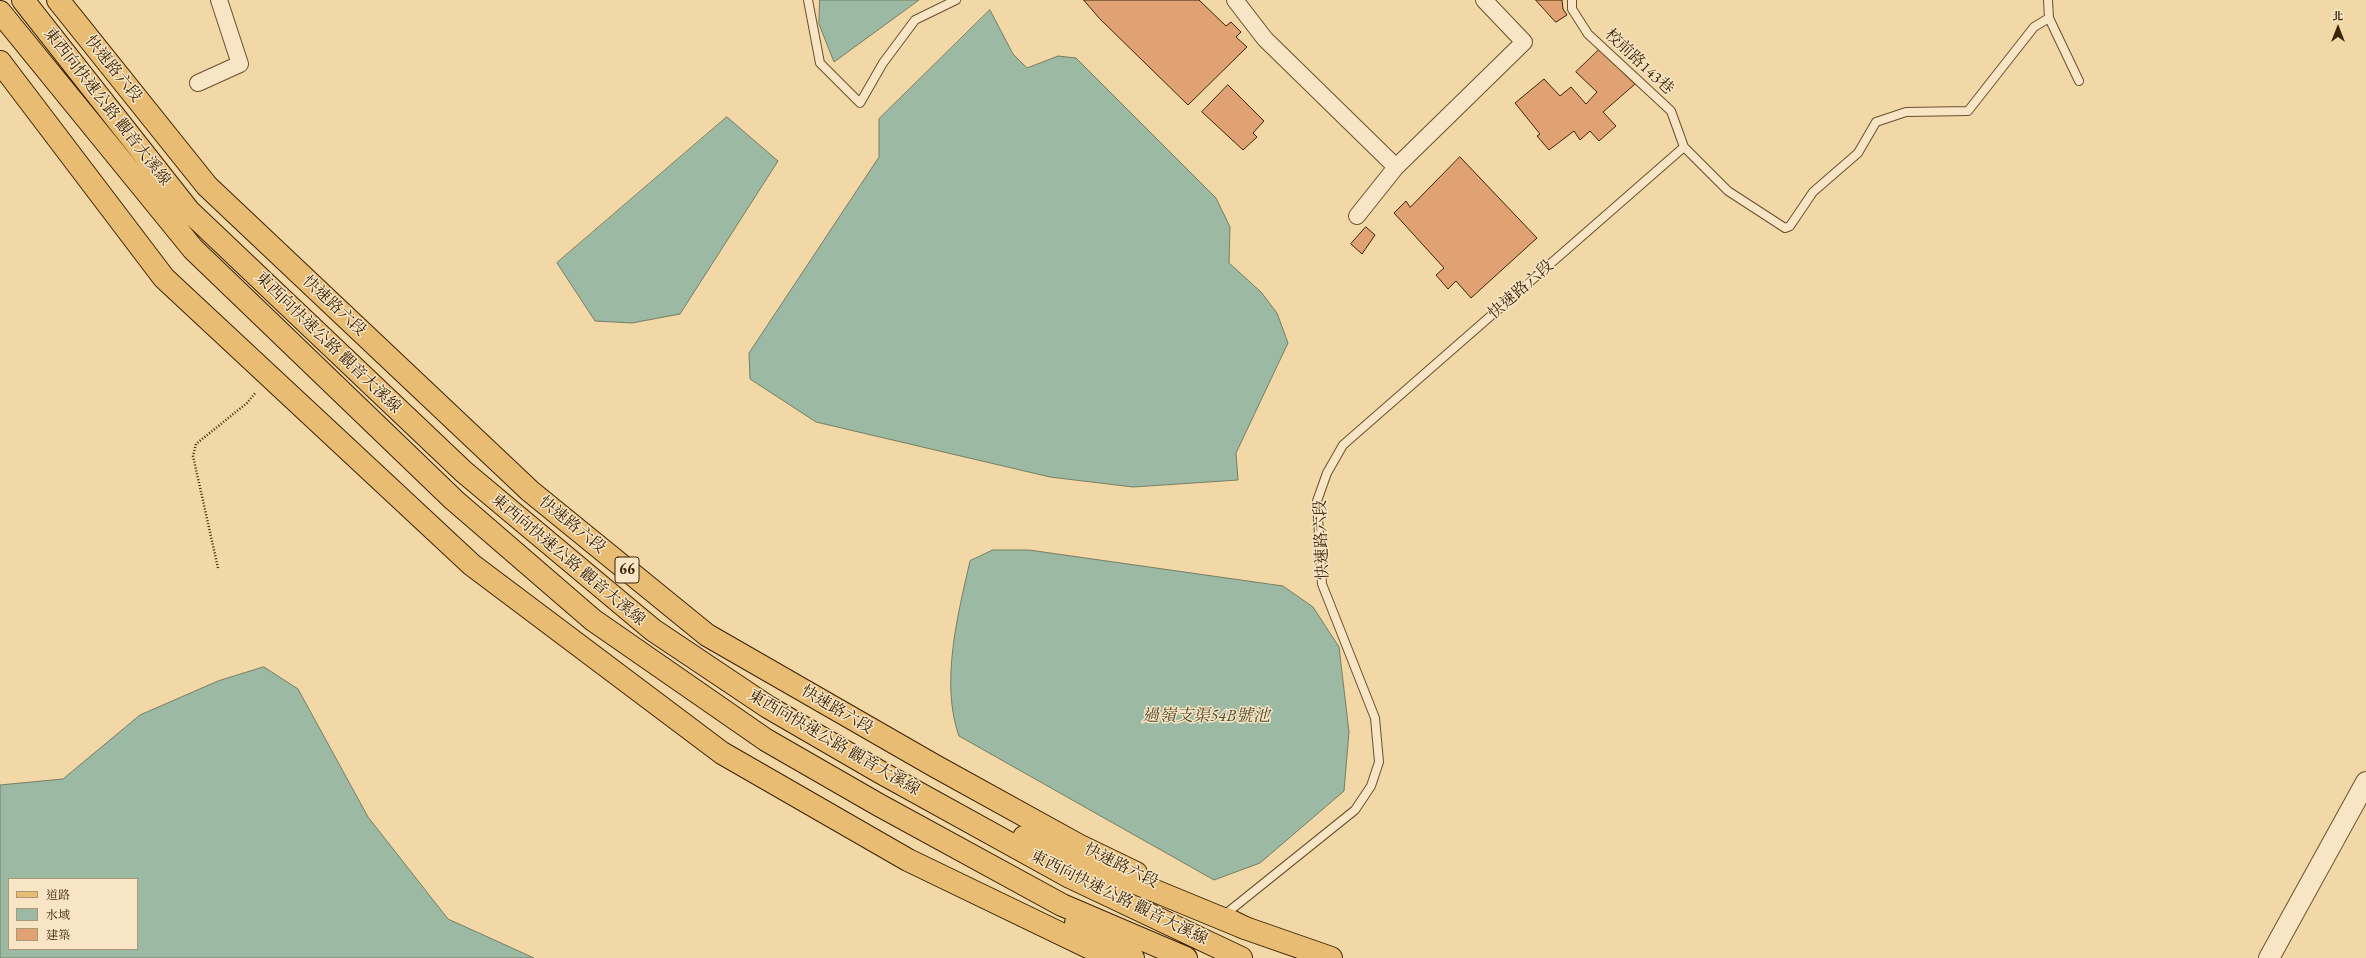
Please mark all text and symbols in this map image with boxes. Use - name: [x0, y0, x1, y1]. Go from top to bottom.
- north arrow: [2318, 8, 2358, 48]
- text: 北: [2333, 9, 2344, 23]
- street label: 東西向快速公路 觀音大溪線: [39, 24, 175, 190]
- street label: 校前路143巷: [1601, 25, 1677, 99]
- street label: 快速路六段: [80, 32, 146, 106]
- street label: 快速路六段: [1485, 257, 1557, 323]
- street label: 東西向快速公路 觀音大溪線: [251, 268, 405, 418]
- street label: 快速路六段: [298, 272, 370, 340]
- street label: 東西向快速公路 觀音大溪線: [487, 490, 649, 630]
- street label: 快速路六段: [535, 492, 609, 558]
- street label: 快速路六段: [1311, 500, 1333, 580]
- road number: 66: [615, 557, 639, 583]
- street label: 快速路六段: [798, 682, 876, 738]
- street label: 東西向快速公路 觀音大溪線: [745, 686, 923, 800]
- water label: 過嶺支渠54B號池: [1142, 706, 1270, 726]
- street label: 快速路六段: [1081, 840, 1161, 892]
- street label: 東西向快速公路 觀音大溪線: [1027, 847, 1211, 949]
- legend: [8, 878, 138, 950]
- text: 道路: [46, 887, 70, 903]
- text: 水域: [46, 907, 70, 923]
- text: 建築: [46, 927, 70, 943]

